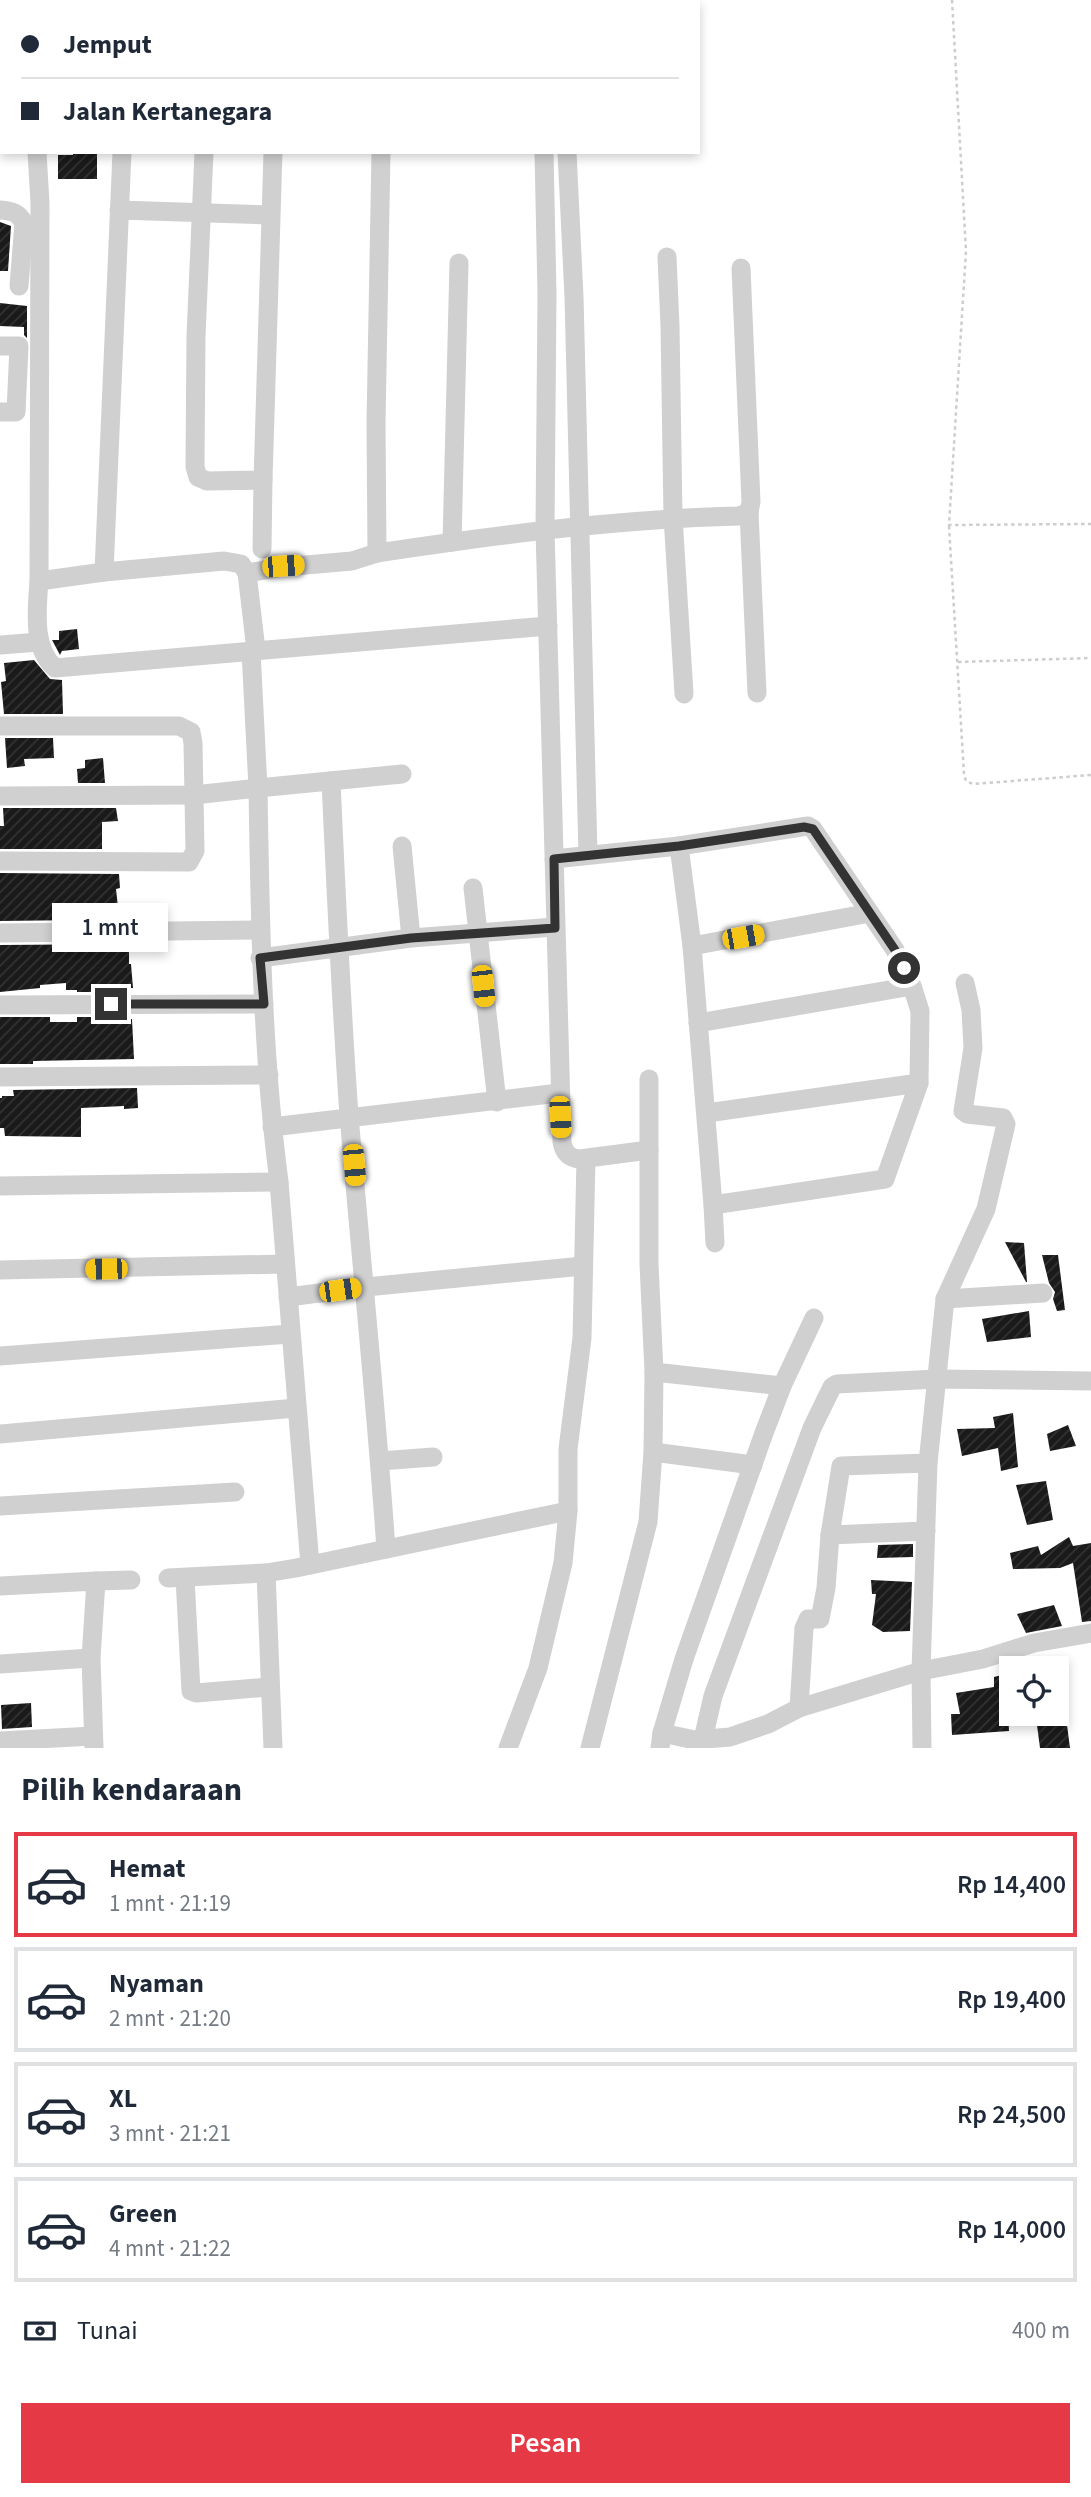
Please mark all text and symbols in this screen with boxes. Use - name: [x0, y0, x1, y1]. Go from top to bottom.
- text: Jemput: [63, 26, 152, 63]
- text: Jalan Kertanegara: [63, 93, 272, 130]
- car: [262, 554, 305, 578]
- callout: 1 mnt: [53, 902, 169, 951]
- text: 1 mnt: [82, 911, 138, 944]
- car: [721, 923, 766, 951]
- route start: [888, 952, 920, 984]
- car: [471, 964, 496, 1008]
- route end: [95, 988, 127, 1020]
- car: [549, 1095, 572, 1139]
- car: [342, 1143, 367, 1187]
- car: [85, 1258, 128, 1280]
- car: [318, 1277, 363, 1303]
- map controls: [999, 1656, 1069, 1726]
- button: locate: [999, 1656, 1069, 1726]
- text: Pilih kendaraan: [21, 1767, 242, 1813]
- text: Hemat: [109, 1850, 185, 1887]
- icon: car: [25, 1853, 88, 1916]
- text: Rp 14,400: [957, 1866, 1066, 1903]
- text: 1 mnt · 21:19: [109, 1887, 231, 1920]
- text: Nyaman: [109, 1965, 204, 2002]
- icon: car: [25, 1968, 88, 2031]
- text: Rp 19,400: [957, 1981, 1066, 2018]
- text: 2 mnt · 21:20: [109, 2002, 231, 2035]
- text: XL: [109, 2080, 137, 2117]
- icon: car: [25, 2083, 88, 2146]
- text: Rp 24,500: [957, 2096, 1066, 2133]
- text: 3 mnt · 21:21: [109, 2117, 231, 2150]
- text: Green: [109, 2195, 177, 2232]
- icon: car: [25, 2198, 88, 2261]
- text: Rp 14,000: [957, 2211, 1066, 2248]
- text: 4 mnt · 21:22: [109, 2232, 231, 2265]
- icon: cash: [21, 2312, 59, 2350]
- text: Tunai: [77, 2312, 138, 2349]
- text: 400 m: [1012, 2314, 1070, 2347]
- button: Pesan: [21, 2403, 1070, 2483]

